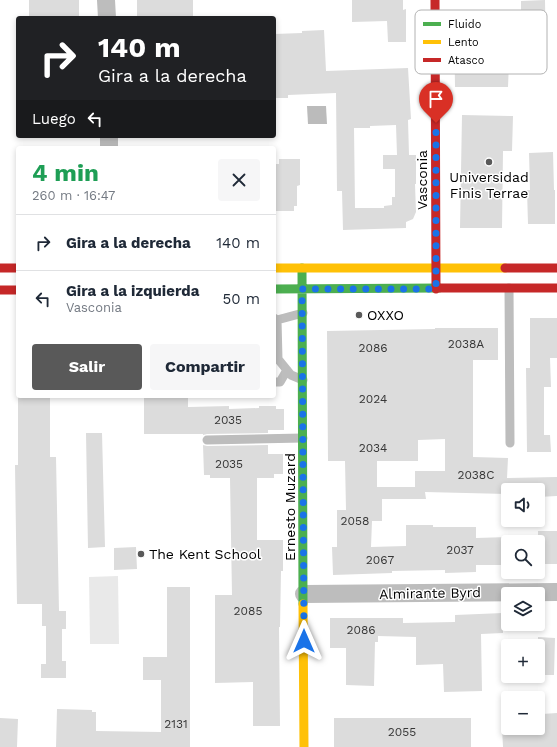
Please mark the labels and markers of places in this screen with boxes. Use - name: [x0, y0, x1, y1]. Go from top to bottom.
- pin: [419, 82, 453, 123]
- marker: Universidad Finis Terrae: [484, 157, 494, 167]
- place label: Universidad Finis Terrae: [449, 169, 529, 201]
- place label: OXXO: [367, 307, 404, 323]
- marker: OXXO: [354, 310, 364, 320]
- place label: The Kent School: [149, 546, 262, 562]
- marker: The Kent School: [136, 549, 146, 559]

